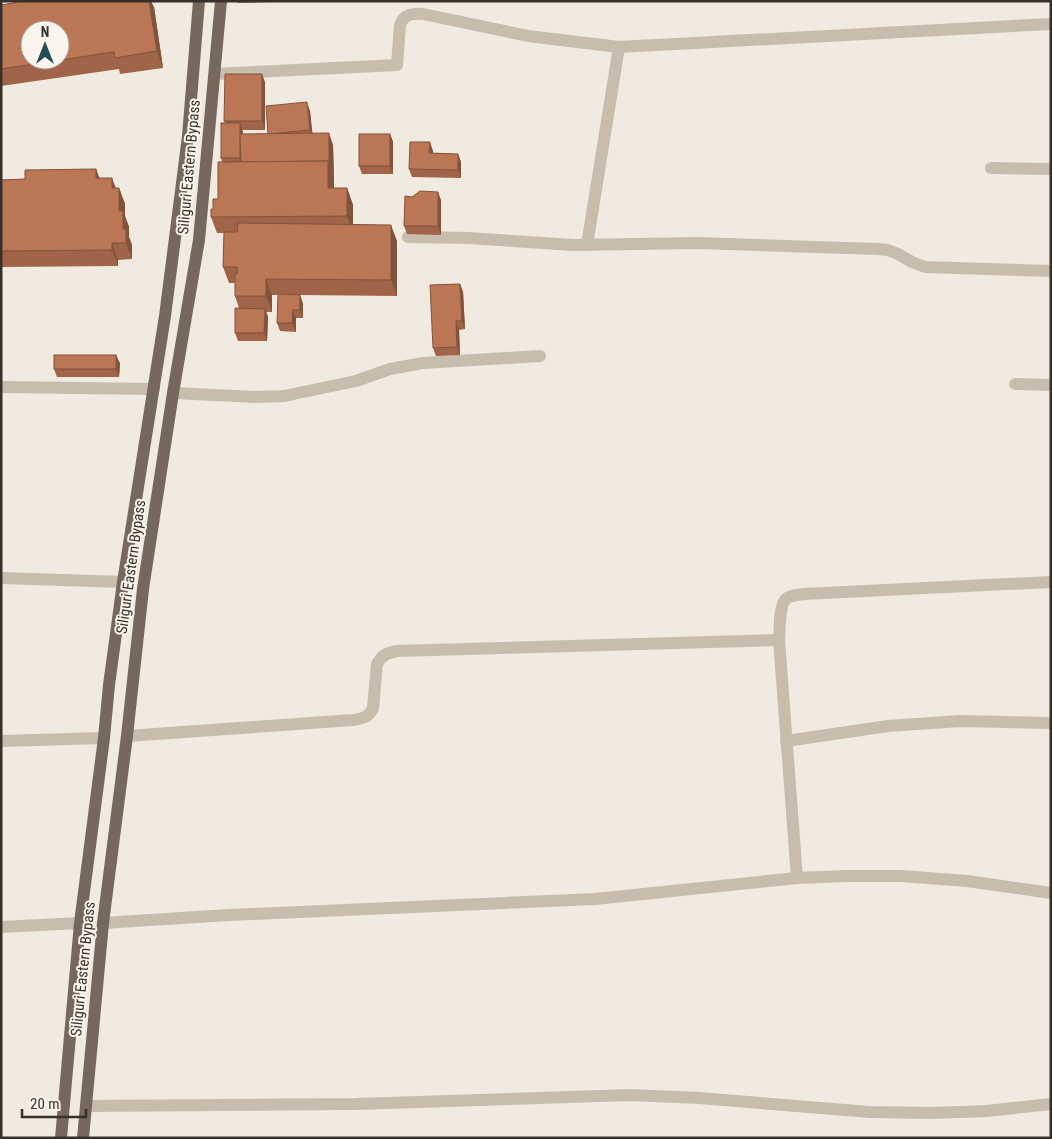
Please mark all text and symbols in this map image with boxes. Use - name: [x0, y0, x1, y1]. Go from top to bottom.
- north arrow: [20, 20, 70, 70]
- text: N: [41, 24, 49, 40]
- street label: Siliguri Eastern Bypass: [174, 99, 204, 235]
- street label: Siliguri Eastern Bypass: [113, 499, 149, 635]
- street label: Siliguri Eastern Bypass: [67, 901, 99, 1037]
- scale bar: [22, 1086, 86, 1118]
- text: 20 m: [30, 1095, 60, 1113]

